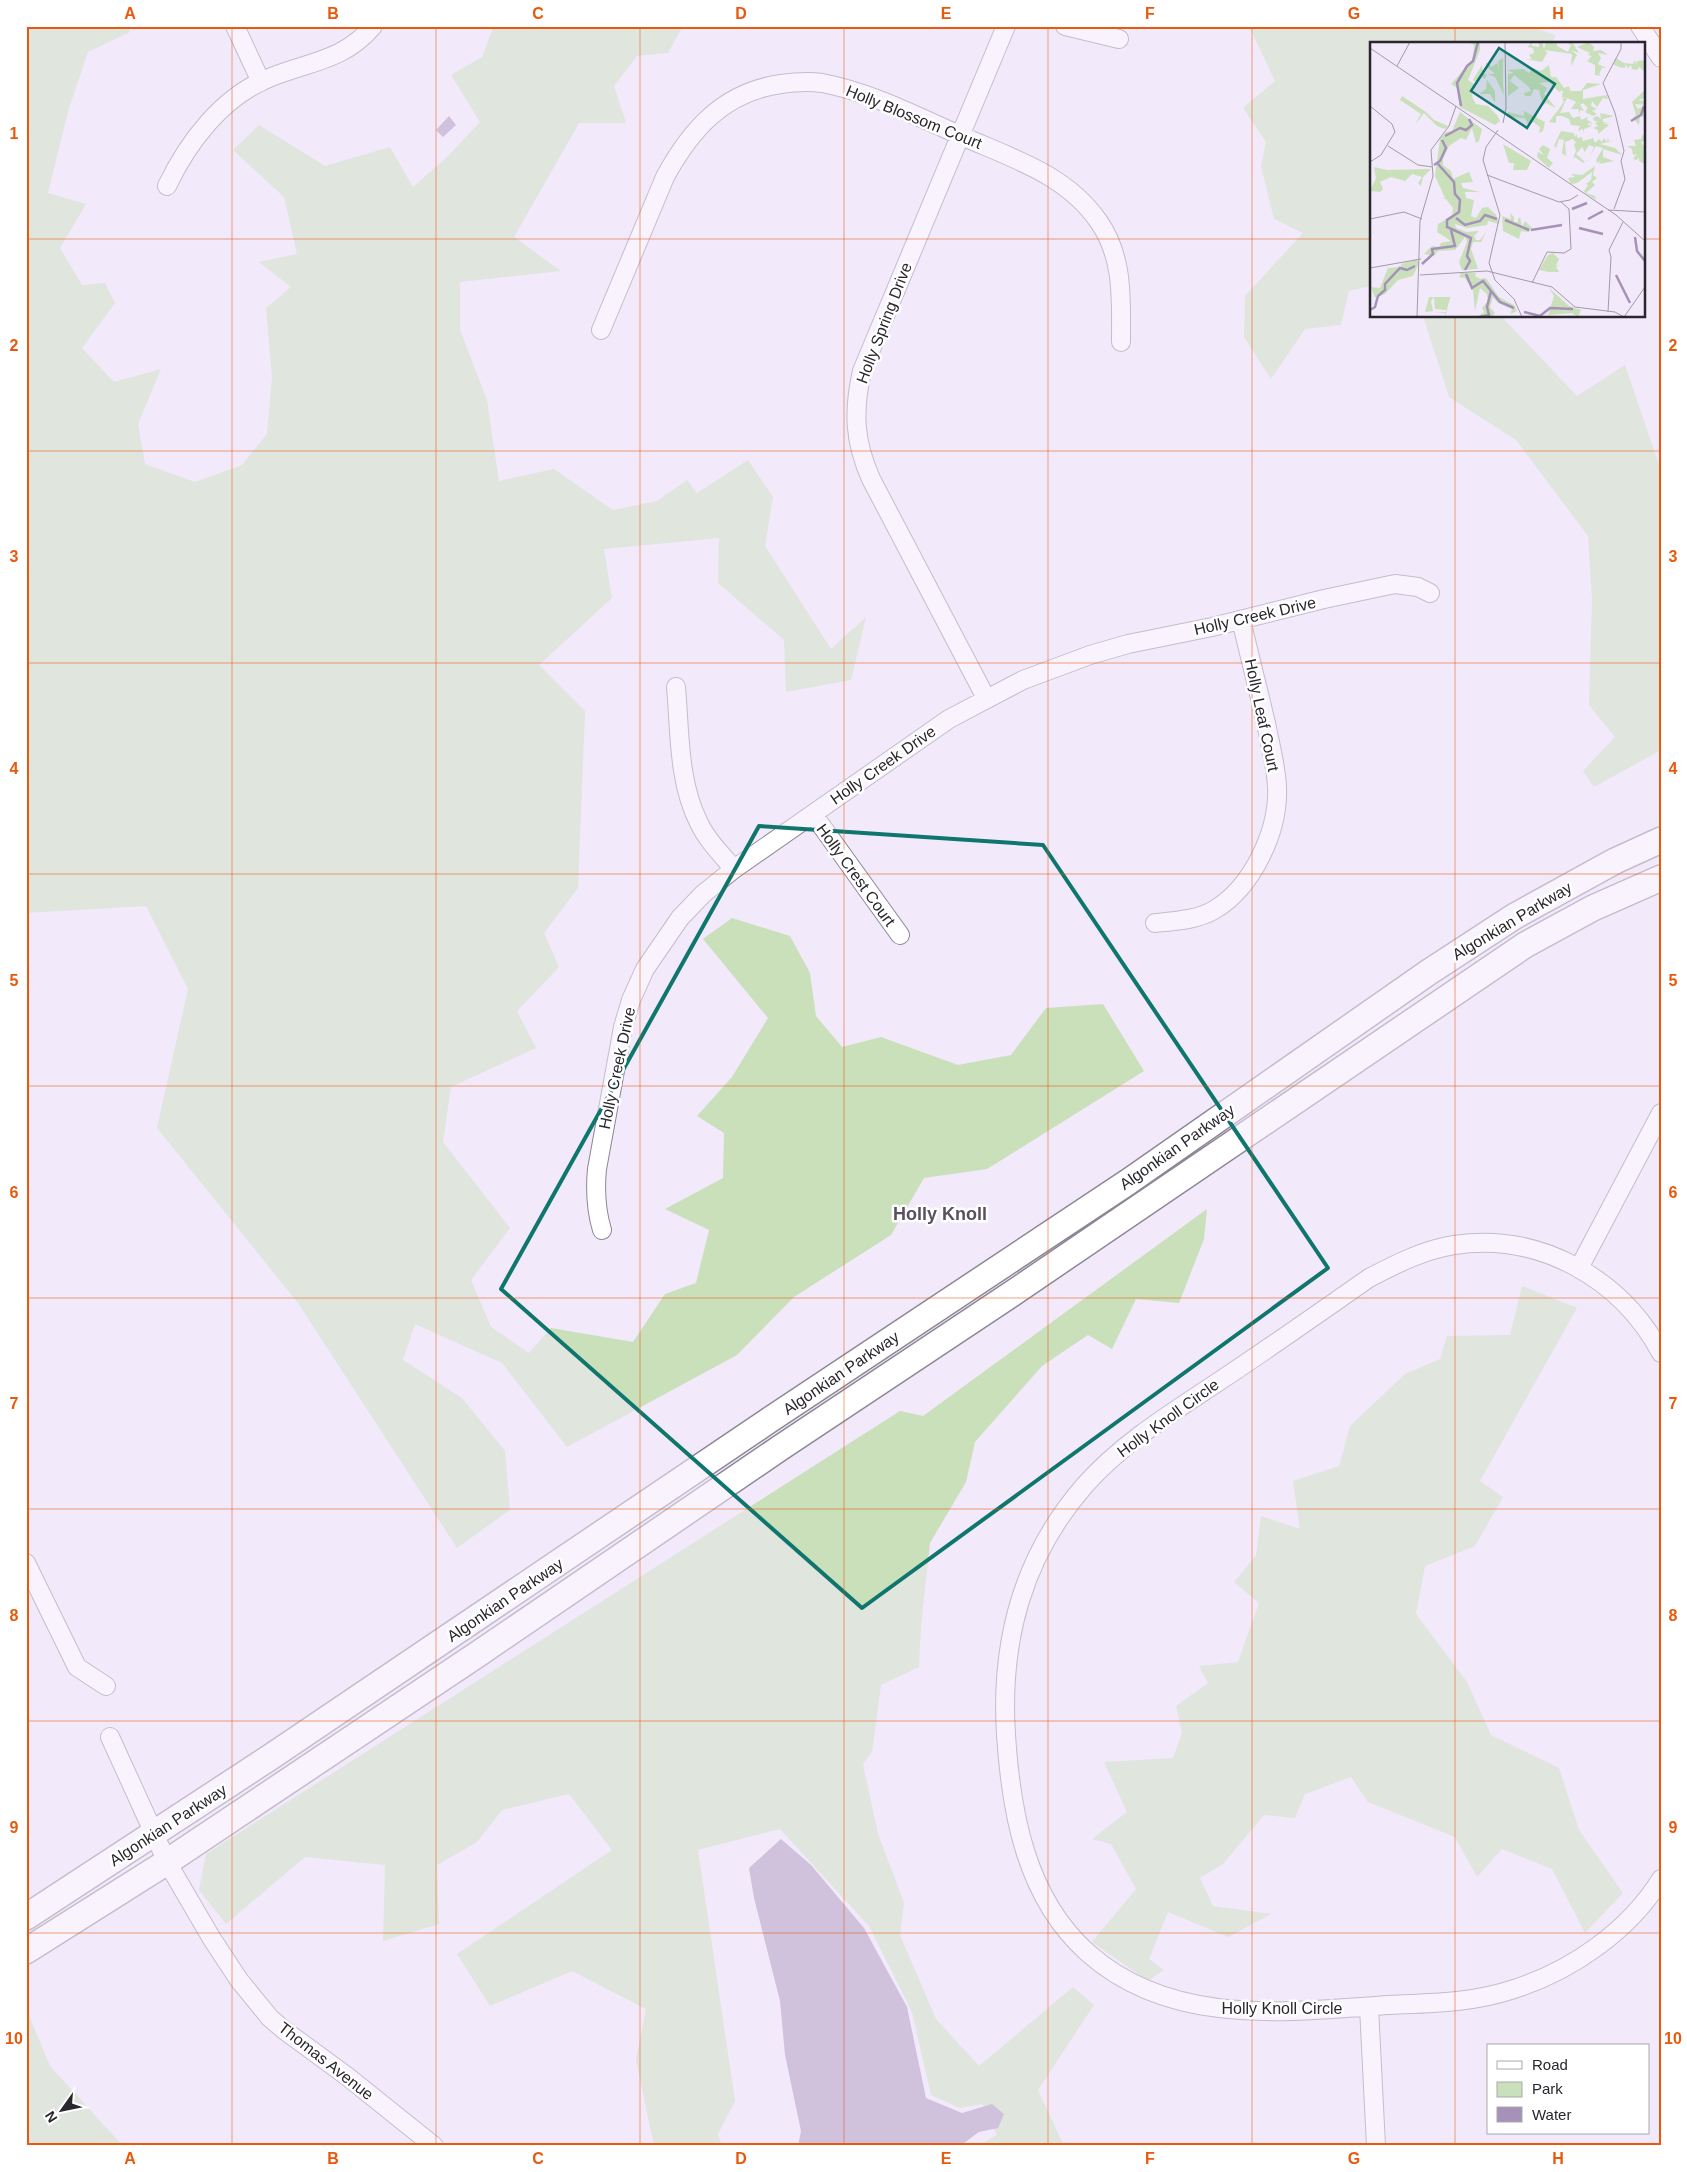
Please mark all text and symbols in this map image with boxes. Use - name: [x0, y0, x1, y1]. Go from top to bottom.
- text: A: [124, 5, 136, 22]
- text: B: [327, 5, 339, 22]
- text: C: [532, 5, 544, 22]
- text: D: [735, 5, 747, 22]
- text: E: [941, 5, 952, 22]
- text: F: [1145, 5, 1155, 22]
- text: G: [1348, 5, 1360, 22]
- text: H: [1552, 5, 1564, 22]
- inset map: [1370, 42, 1644, 318]
- street label: Holly Blossom Court: [844, 82, 985, 152]
- text: 1: [10, 125, 19, 142]
- text: 1: [1669, 125, 1678, 142]
- street label: Holly Spring Drive: [853, 260, 915, 386]
- text: 2: [10, 337, 19, 354]
- text: 2: [1669, 337, 1678, 354]
- text: 3: [10, 548, 19, 565]
- text: 3: [1669, 548, 1678, 565]
- street label: Holly Creek Drive: [1192, 594, 1318, 638]
- street label: Holly Leaf Court: [1242, 657, 1282, 773]
- street label: Holly Creek Drive: [827, 722, 939, 808]
- text: 4: [10, 760, 19, 777]
- text: 4: [1669, 760, 1678, 777]
- street label: Holly Crest Court: [813, 821, 899, 930]
- street label: Algonkian Parkway: [1449, 879, 1575, 963]
- text: 5: [10, 972, 19, 989]
- text: 5: [1669, 972, 1678, 989]
- street label: Holly Creek Drive: [596, 1005, 638, 1131]
- street label: Algonkian Parkway: [1116, 1101, 1238, 1193]
- text: 6: [10, 1184, 19, 1201]
- text: 6: [1669, 1184, 1678, 1201]
- district label: Holly Knoll: [893, 1204, 987, 1224]
- street label: Algonkian Parkway: [780, 1328, 902, 1418]
- street label: Holly Knoll Circle: [1114, 1376, 1222, 1460]
- text: 7: [10, 1395, 19, 1412]
- text: 7: [1669, 1395, 1678, 1412]
- street label: Algonkian Parkway: [444, 1555, 566, 1645]
- text: 8: [10, 1607, 19, 1624]
- text: 8: [1669, 1607, 1678, 1624]
- street label: Algonkian Parkway: [106, 1781, 230, 1869]
- text: 9: [10, 1819, 19, 1836]
- text: 9: [1669, 1819, 1678, 1836]
- street label: Holly Knoll Circle: [1222, 2000, 1343, 2017]
- street label: Thomas Avenue: [275, 2019, 377, 2103]
- text: 10: [5, 2030, 23, 2047]
- text: 10: [1664, 2030, 1682, 2047]
- legend: [1487, 2044, 1650, 2134]
- text: Road: [1532, 2056, 1568, 2073]
- text: Park: [1532, 2080, 1563, 2097]
- north arrow: [38, 2084, 88, 2134]
- text: Water: [1532, 2106, 1571, 2123]
- text: N: [42, 2108, 61, 2126]
- text: A: [124, 2150, 136, 2167]
- text: B: [327, 2150, 339, 2167]
- text: C: [532, 2150, 544, 2167]
- text: D: [735, 2150, 747, 2167]
- text: E: [941, 2150, 952, 2167]
- text: F: [1145, 2150, 1155, 2167]
- text: G: [1348, 2150, 1360, 2167]
- text: H: [1552, 2150, 1564, 2167]

